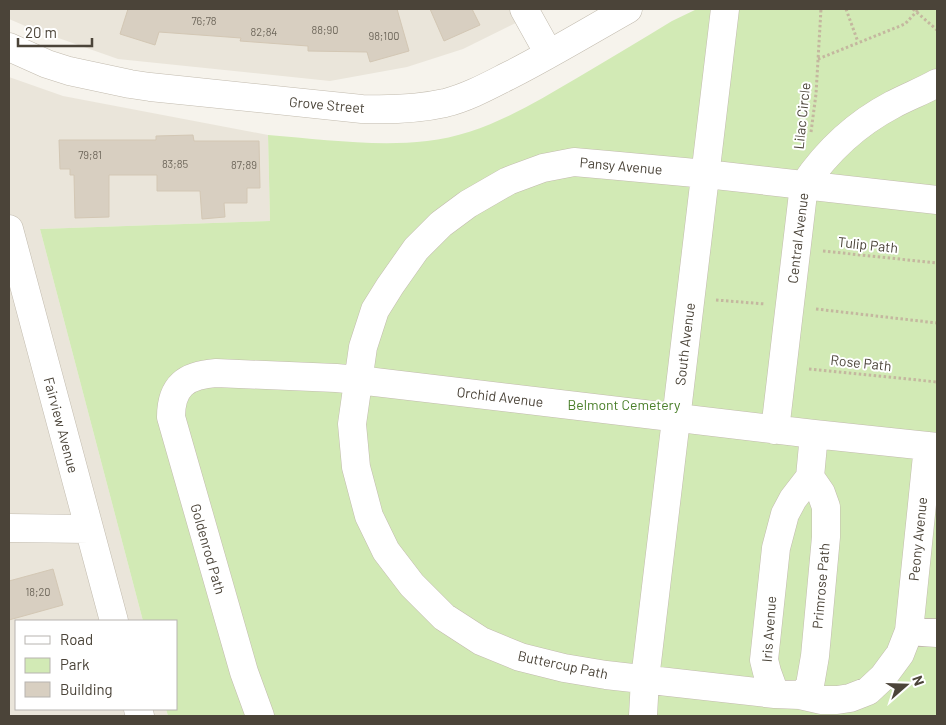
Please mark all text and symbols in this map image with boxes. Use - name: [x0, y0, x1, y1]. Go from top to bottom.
- house number: 76;78: [191, 14, 217, 27]
- scale bar: [18, 15, 91, 47]
- text: 20 m: [25, 23, 57, 41]
- house number: 88;90: [312, 23, 338, 36]
- house number: 82;84: [251, 25, 277, 38]
- house number: 98;100: [368, 29, 400, 42]
- street label: Lilac Circle: [790, 82, 813, 150]
- street label: Grove Street: [289, 93, 366, 116]
- house number: 79;81: [78, 148, 102, 161]
- street label: Pansy Avenue: [579, 153, 663, 178]
- house number: 83;85: [162, 157, 188, 170]
- house number: 87;89: [231, 158, 257, 171]
- street label: Central Avenue: [784, 192, 812, 284]
- street label: Tulip Path: [837, 233, 899, 256]
- street label: South Avenue: [671, 302, 698, 386]
- street label: Rose Path: [830, 351, 892, 374]
- street label: Fairview Avenue: [41, 375, 82, 475]
- street label: Orchid Avenue: [456, 383, 544, 410]
- park label: Belmont Cemetery: [567, 396, 681, 413]
- street label: Peony Avenue: [905, 496, 930, 582]
- street label: Goldenrod Path: [187, 502, 229, 596]
- street label: Primrose Path: [808, 542, 833, 630]
- house number: 18;20: [25, 585, 51, 598]
- street label: Iris Avenue: [758, 595, 779, 663]
- legend: [15, 620, 178, 710]
- text: Road: [60, 630, 93, 648]
- street label: Buttercup Path: [516, 647, 610, 682]
- text: Park: [60, 655, 90, 673]
- north arrow: [881, 660, 931, 710]
- text: N: [909, 673, 928, 688]
- text: Building: [60, 680, 113, 698]

